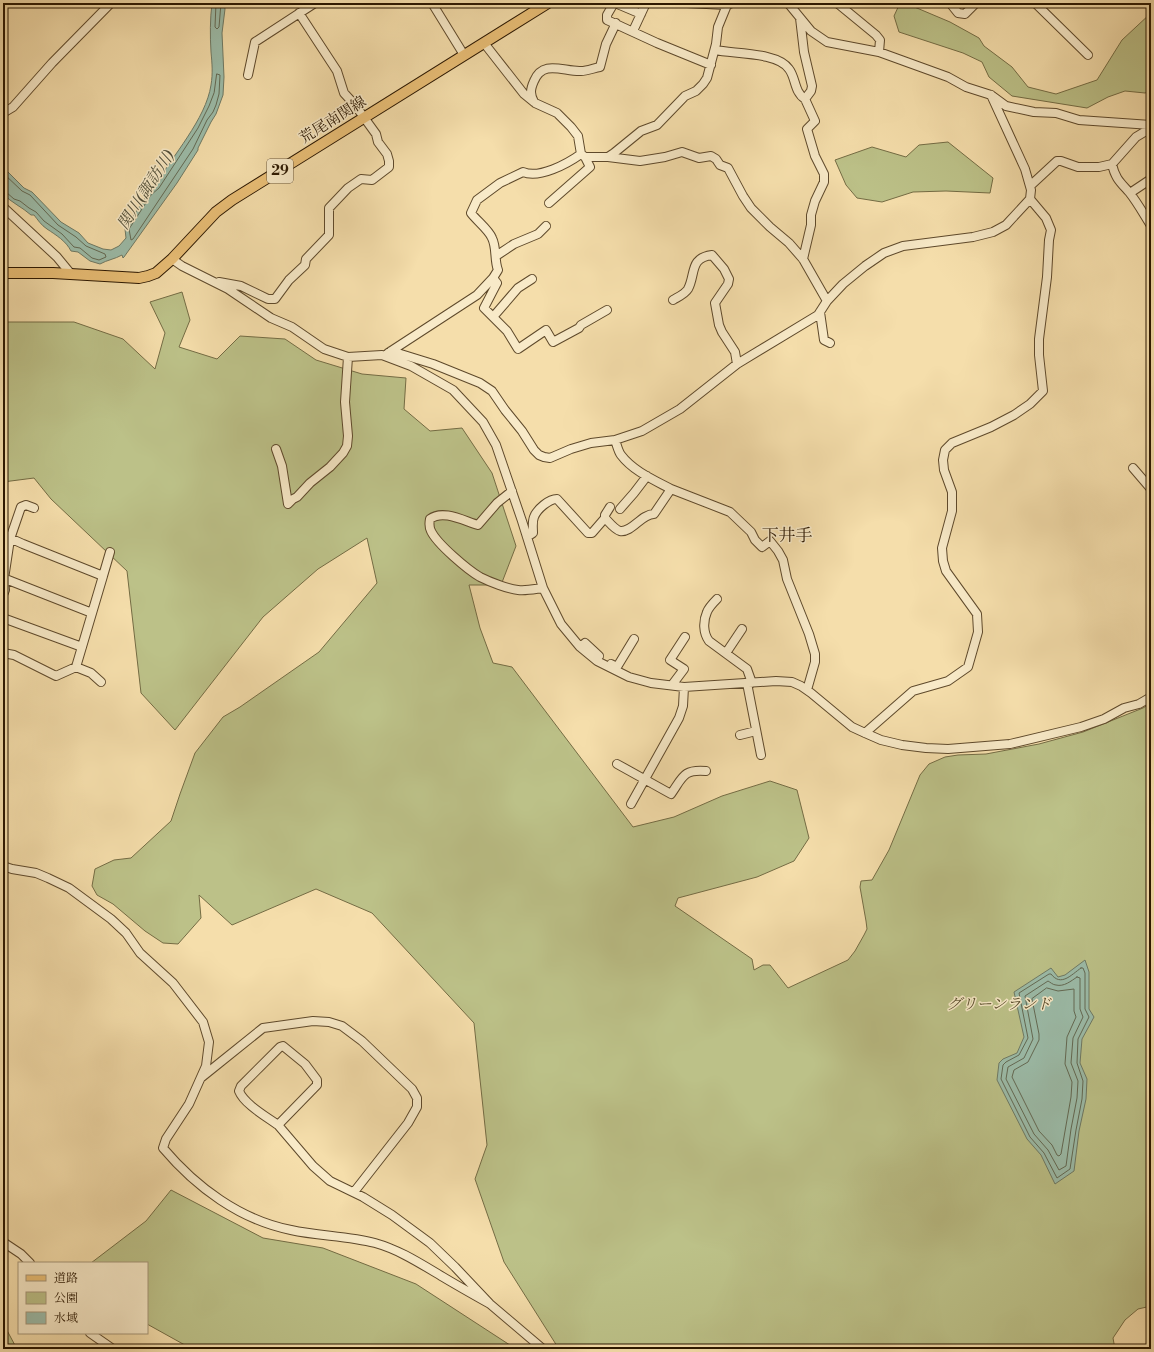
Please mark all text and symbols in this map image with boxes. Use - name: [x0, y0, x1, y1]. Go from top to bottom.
- street label: 荒尾南関線: [296, 92, 370, 148]
- water label: 関川(諏訪川): [113, 146, 179, 233]
- road number: 29: [267, 159, 293, 183]
- district label: 下井手: [762, 525, 813, 547]
- park label: グリーンランド: [947, 995, 1052, 1014]
- legend: [18, 1262, 148, 1334]
- text: 道路: [54, 1271, 78, 1286]
- text: 公園: [54, 1291, 78, 1306]
- text: 水域: [54, 1311, 78, 1326]

